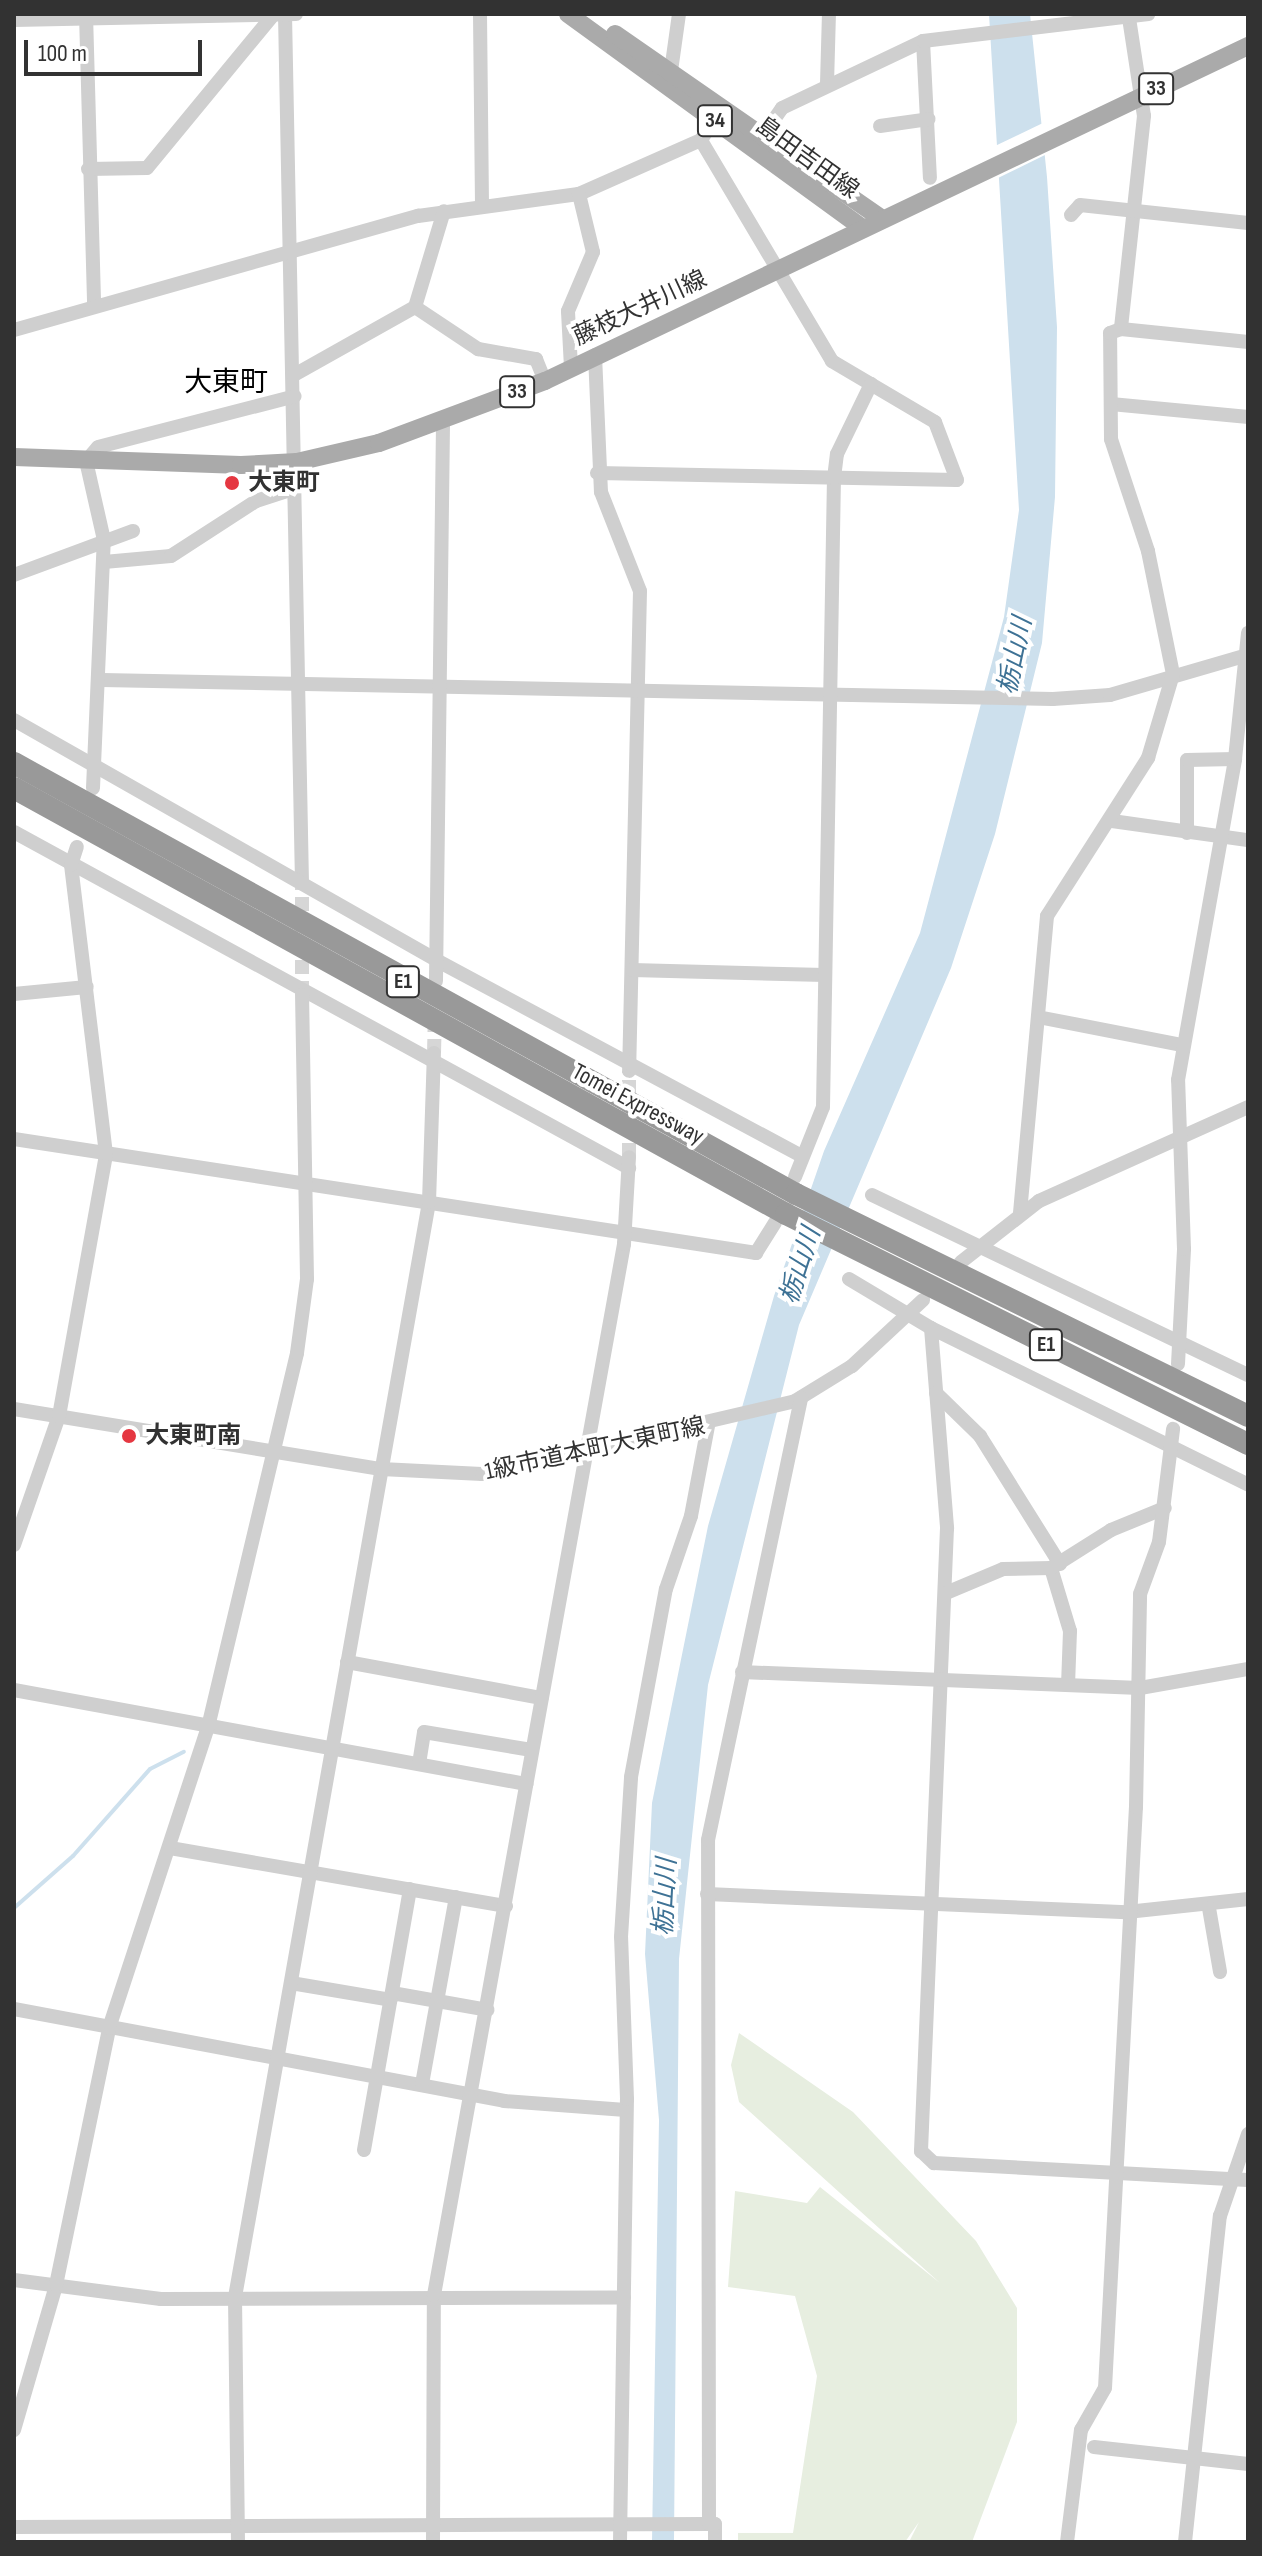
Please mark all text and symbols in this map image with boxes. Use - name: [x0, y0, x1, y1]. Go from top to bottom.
- scale bar: [28, 24, 206, 74]
- text: 100 m: [38, 39, 87, 68]
- road number: 33: [1138, 71, 1174, 107]
- road number: 34: [695, 103, 735, 139]
- street label: 島田吉田線: [750, 111, 864, 205]
- street label: 藤枝大井川線: [569, 265, 711, 351]
- district label: 大東町: [184, 366, 268, 400]
- road number: 33: [499, 374, 535, 410]
- place label: 大東町: [248, 469, 320, 497]
- marker: 大東町: [223, 474, 241, 492]
- water label: 栃山川: [993, 615, 1039, 697]
- road number: E1: [385, 964, 421, 1000]
- street label: Tomei Expressway: [567, 1057, 709, 1151]
- water label: 栃山川: [774, 1224, 828, 1308]
- road number: E1: [1028, 1327, 1064, 1363]
- street label: 1級市道本町大東町線: [482, 1412, 708, 1486]
- place label: 大東町南: [145, 1422, 241, 1450]
- marker: 大東町南: [120, 1427, 138, 1445]
- water label: 栃山川: [648, 1857, 684, 1937]

